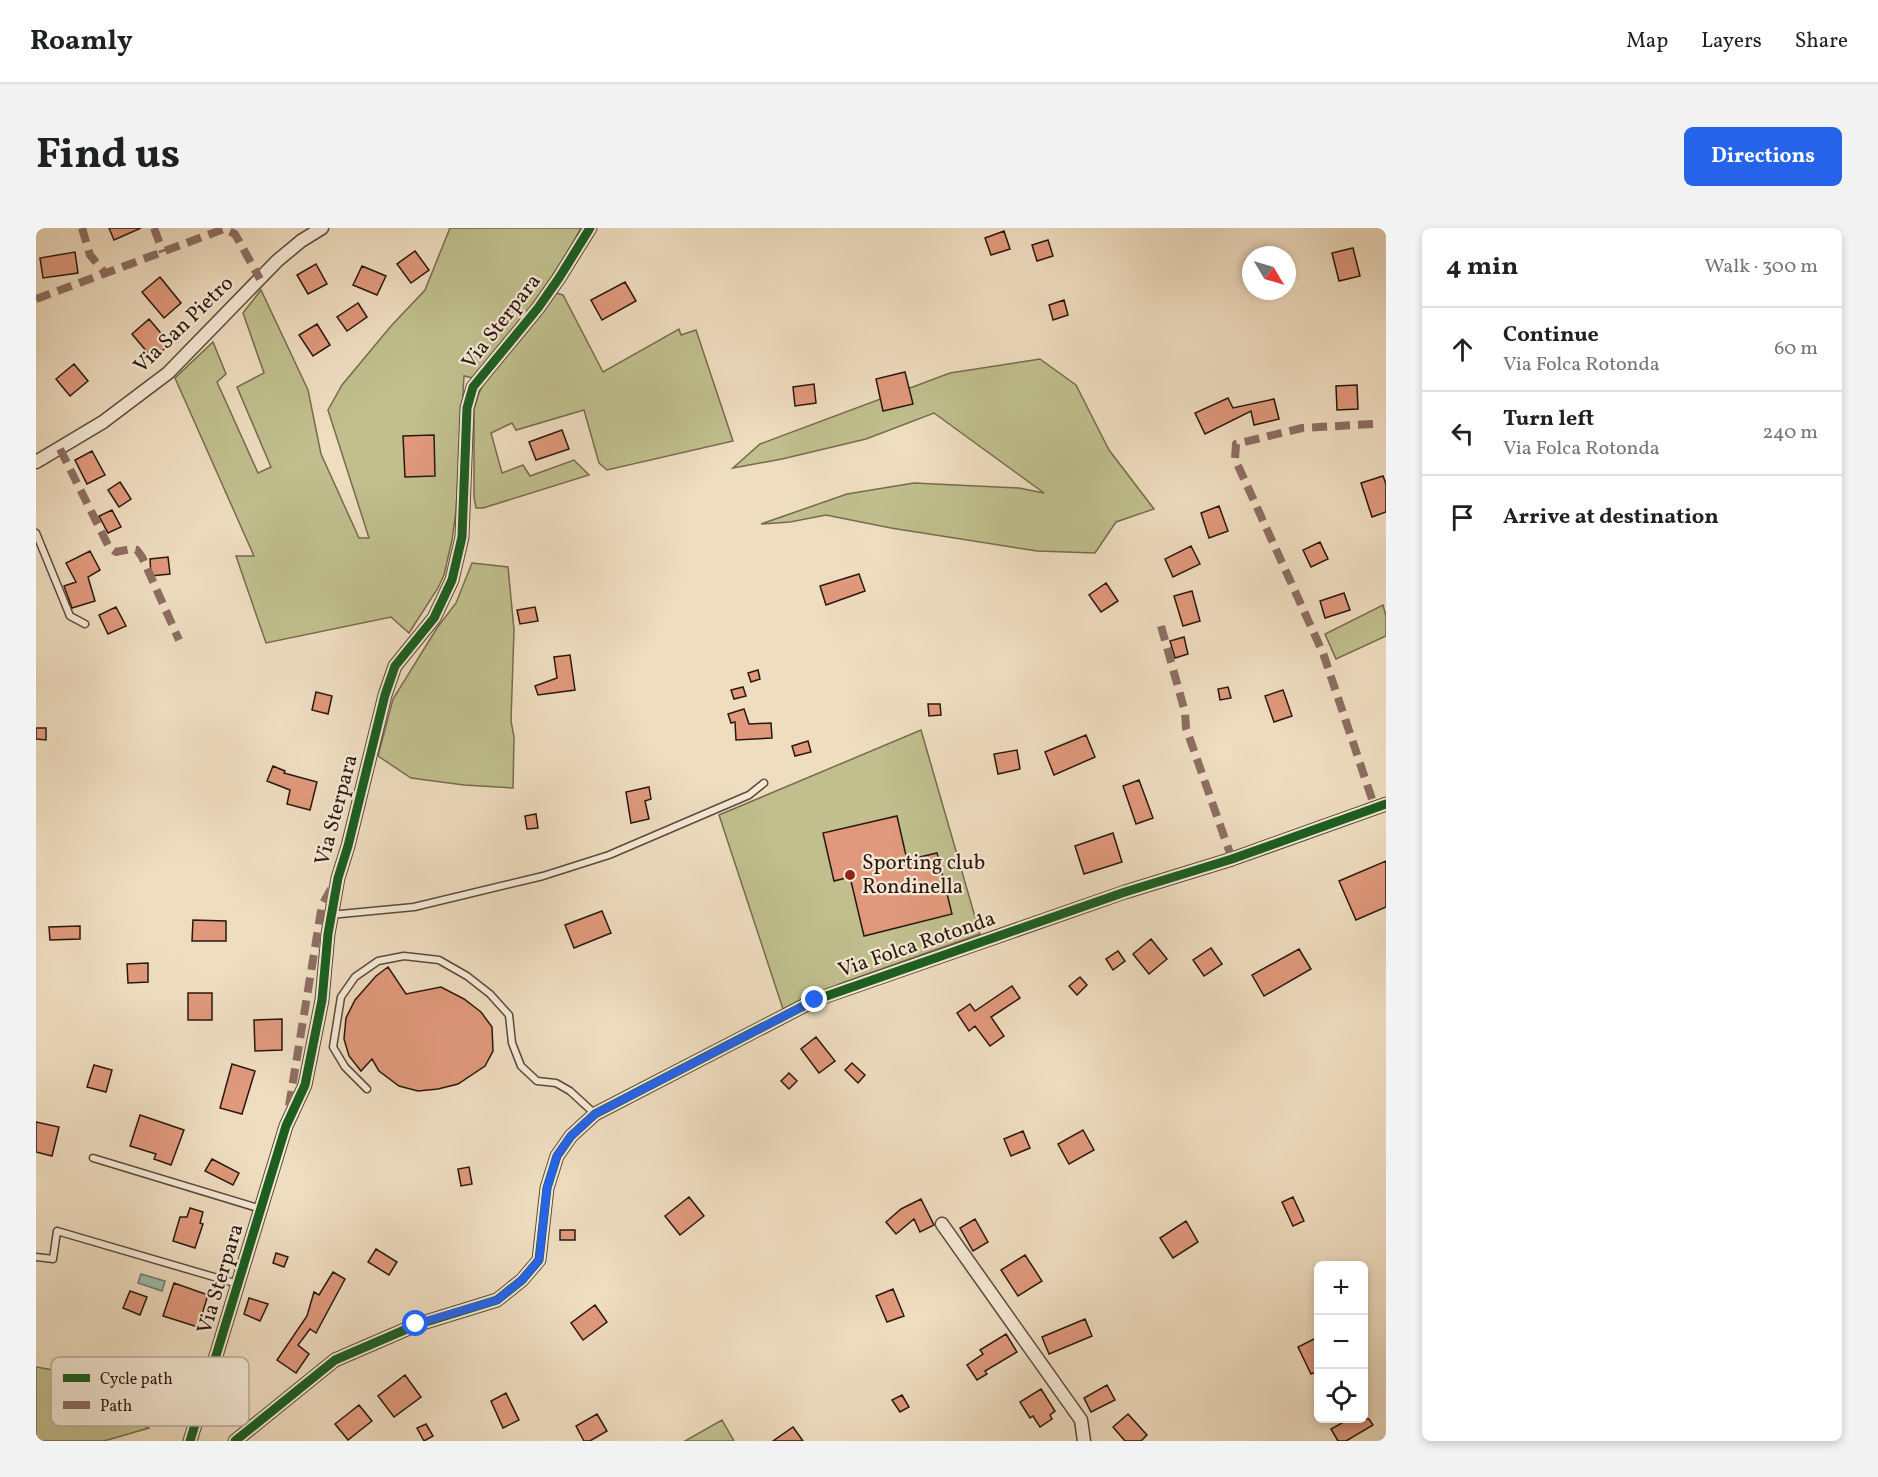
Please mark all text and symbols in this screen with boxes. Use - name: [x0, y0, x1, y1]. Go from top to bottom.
- text: Roamly: [30, 22, 133, 61]
- text: Map: [1626, 27, 1668, 56]
- text: Layers: [1701, 27, 1762, 56]
- text: Share: [1795, 27, 1848, 56]
- text: Find us: [36, 127, 180, 186]
- button: Directions: [1684, 127, 1842, 186]
- north arrow: [1242, 246, 1296, 300]
- text: 4 min: [1446, 249, 1518, 285]
- text: Walk · 300 m: [1705, 253, 1818, 281]
- street label: Via Sterpara: [456, 268, 548, 376]
- street label: Via San Pietro: [128, 270, 240, 380]
- text: Continue: [1503, 320, 1599, 351]
- icon: ahead: [1446, 333, 1479, 366]
- text: 60 m: [1774, 335, 1818, 363]
- text: Via Folca Rotonda: [1503, 351, 1660, 379]
- text: Turn left: [1503, 404, 1594, 435]
- icon: left: [1446, 417, 1479, 450]
- text: 240 m: [1763, 419, 1818, 447]
- text: Via Folca Rotonda: [1503, 435, 1660, 463]
- icon: arrive: [1446, 501, 1479, 534]
- text: Arrive at destination: [1503, 502, 1719, 533]
- street label: Via Sterpara: [308, 751, 366, 869]
- place label: Sporting club Rondinella: [862, 849, 985, 902]
- marker: Sporting club Rondinella: [843, 868, 857, 882]
- street label: Via Folca Rotonda: [834, 904, 1000, 986]
- route end: [801, 986, 827, 1012]
- street label: Via Sterpara: [191, 1220, 251, 1338]
- map controls: [1314, 1261, 1368, 1423]
- button: +: [1314, 1261, 1368, 1315]
- route start: [402, 1310, 428, 1336]
- button: −: [1314, 1315, 1368, 1369]
- legend: [51, 1357, 249, 1426]
- text: Cycle path: [100, 1369, 173, 1391]
- button: locate: [1314, 1369, 1368, 1423]
- text: Path: [100, 1396, 132, 1418]

